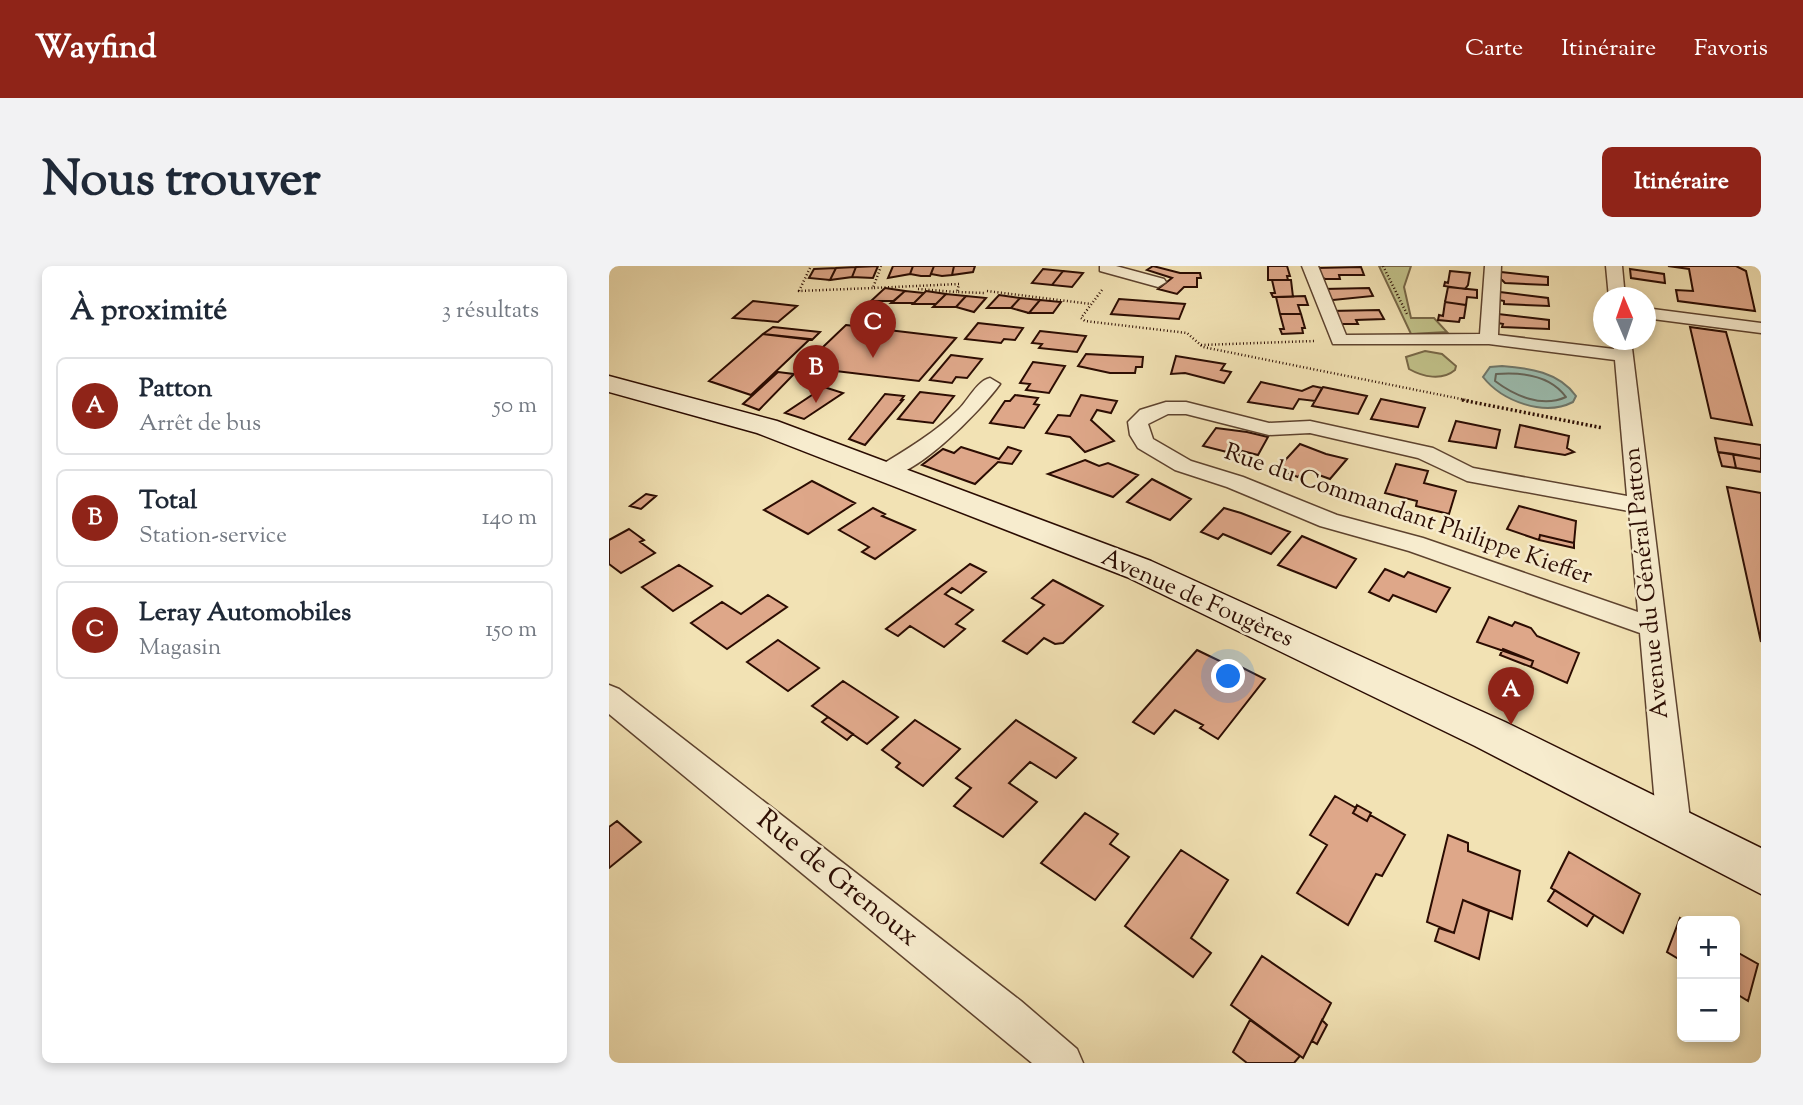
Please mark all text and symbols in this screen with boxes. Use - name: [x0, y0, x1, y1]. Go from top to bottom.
- text: Wayfind: [35, 25, 157, 73]
- text: Carte: [1465, 32, 1523, 66]
- text: Itinéraire: [1561, 32, 1656, 66]
- text: Favoris: [1694, 32, 1768, 66]
- text: Nous trouver: [42, 147, 321, 217]
- button: Itinéraire: [1602, 147, 1761, 217]
- north arrow: [1593, 287, 1656, 350]
- text: À proximité: [70, 290, 227, 333]
- text: 3 résultats: [442, 295, 539, 328]
- pin: C: [850, 300, 896, 358]
- pin: B: [793, 345, 839, 403]
- text: Patton: [139, 371, 212, 408]
- text: A: [86, 390, 104, 423]
- text: 50 m: [493, 390, 537, 423]
- text: Arrêt de bus: [139, 408, 261, 441]
- street label: Rue du Commandant Philippe Kieffer: [1219, 436, 1597, 594]
- street label: Avenue du Général Patton: [1616, 445, 1678, 721]
- text: Total: [139, 483, 197, 520]
- text: B: [88, 502, 102, 535]
- text: 140 m: [482, 502, 537, 535]
- text: Station-service: [139, 520, 287, 553]
- street label: Avenue de Fougères: [1095, 541, 1299, 657]
- text: Leray Automobiles: [139, 595, 351, 632]
- text: C: [86, 614, 104, 647]
- text: 150 m: [485, 614, 537, 647]
- text: Magasin: [139, 632, 221, 665]
- your location: [1211, 659, 1245, 693]
- pin: A: [1488, 667, 1534, 725]
- street label: Rue de Grenoux: [747, 801, 927, 957]
- map controls: [1677, 916, 1740, 1042]
- button: +: [1677, 916, 1740, 979]
- button: −: [1677, 979, 1740, 1042]

